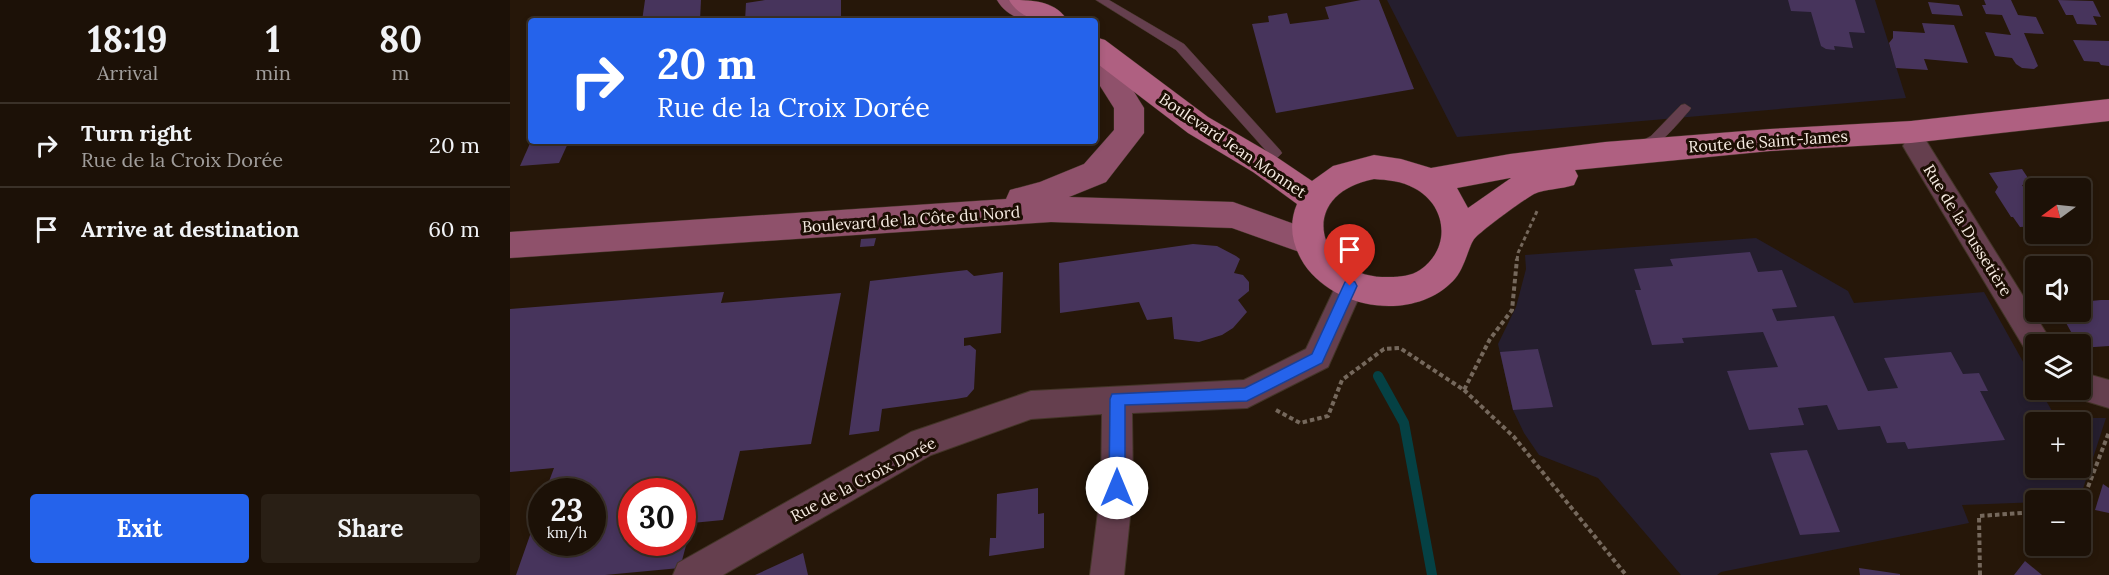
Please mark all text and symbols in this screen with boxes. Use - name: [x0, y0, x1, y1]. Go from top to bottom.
- text: 18:19: [88, 16, 167, 62]
- text: 1: [266, 16, 280, 62]
- text: 80: [379, 16, 422, 62]
- text: 20 m: [657, 37, 756, 91]
- icon: right: [558, 42, 636, 120]
- text: Arrival: [97, 60, 158, 85]
- text: min: [255, 60, 291, 85]
- text: m: [391, 60, 409, 85]
- street label: Boulevard Jean Monnet: [1156, 88, 1311, 202]
- text: Rue de la Croix Dorée: [657, 90, 930, 124]
- text: Turn right: [81, 119, 192, 147]
- street label: Route de Saint-James: [1688, 125, 1848, 157]
- icon: right: [30, 129, 63, 162]
- text: 20 m: [429, 131, 480, 159]
- text: Rue de la Croix Dorée: [81, 147, 283, 172]
- street label: Rue de la Dussetière: [1919, 160, 2017, 300]
- north arrow: [2025, 178, 2091, 244]
- map controls: [2025, 178, 2091, 556]
- street label: Boulevard de la Côte du Nord: [801, 201, 1021, 237]
- icon: arrive: [30, 213, 63, 246]
- text: Arrive at destination: [81, 215, 299, 243]
- text: 60 m: [428, 215, 480, 243]
- pin: [1324, 224, 1375, 286]
- icon: arrive: [1333, 233, 1366, 266]
- button: sound: [2025, 256, 2091, 322]
- button: layers: [2025, 334, 2091, 400]
- button: +: [2025, 412, 2091, 478]
- street label: Rue de la Croix Dorée: [787, 432, 939, 526]
- position arrow: [1085, 456, 1149, 520]
- speed limit sign: 30: [618, 478, 696, 556]
- button: −: [2025, 490, 2091, 556]
- text: 23: [551, 491, 583, 529]
- button: Exit: [30, 494, 249, 563]
- button: Share: [261, 494, 480, 563]
- text: km/h: [547, 523, 587, 542]

